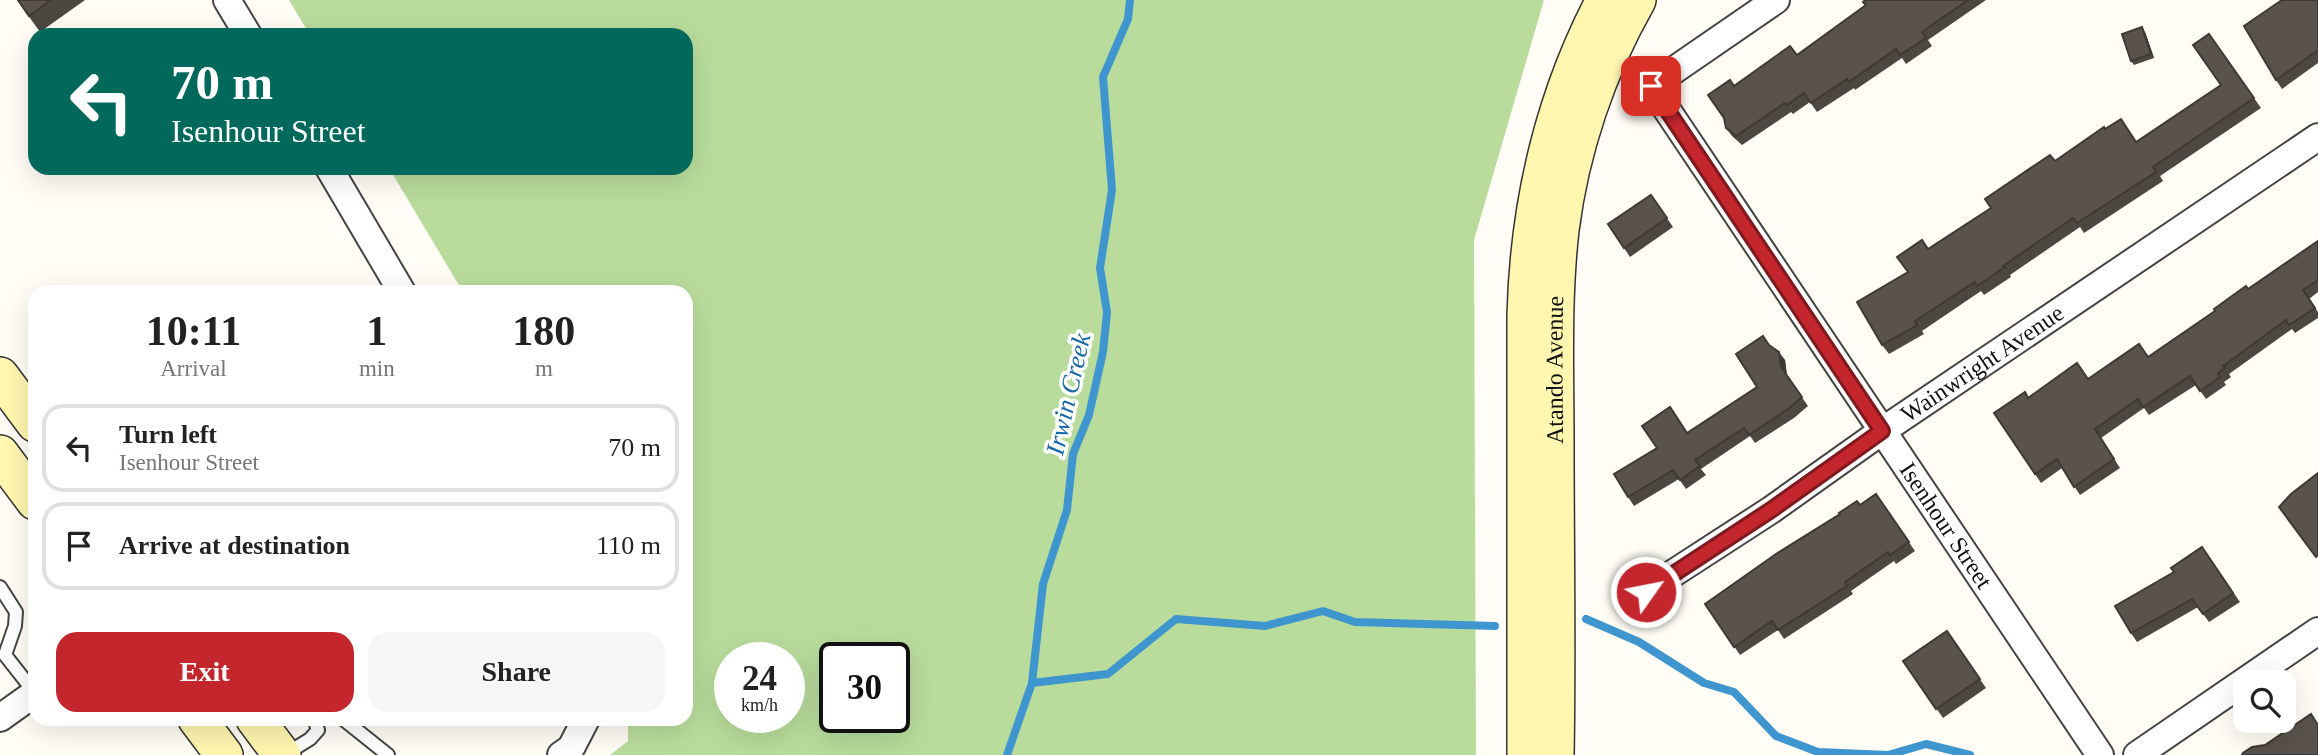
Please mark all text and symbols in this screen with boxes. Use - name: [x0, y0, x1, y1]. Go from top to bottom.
- text: 70 m: [171, 55, 273, 110]
- icon: left: [56, 56, 147, 147]
- pin: [1621, 56, 1681, 116]
- icon: arrive: [1632, 67, 1670, 105]
- text: Isenhour Street: [171, 113, 366, 149]
- street label: Atando Avenue: [1541, 295, 1568, 444]
- street label: Wainwright Avenue: [1896, 299, 2068, 427]
- text: 10:11: [146, 308, 241, 354]
- text: 1: [366, 308, 387, 354]
- text: 180: [512, 308, 575, 354]
- water label: Irwin Creek: [1040, 330, 1097, 459]
- text: Arrival: [160, 356, 227, 381]
- text: min: [359, 356, 395, 381]
- text: m: [535, 356, 553, 381]
- text: Turn left: [119, 420, 217, 449]
- icon: left: [60, 429, 98, 467]
- text: 70 m: [608, 433, 661, 462]
- text: Isenhour Street: [119, 450, 259, 475]
- street label: Isenhour Street: [1894, 458, 1998, 594]
- icon: arrive: [60, 527, 98, 565]
- text: Arrive at destination: [119, 531, 350, 560]
- text: 110 m: [596, 531, 661, 560]
- position arrow: [1609, 555, 1683, 629]
- button: Exit: [56, 632, 354, 712]
- button: Share: [368, 632, 665, 712]
- speed limit sign: 30: [819, 642, 910, 733]
- text: 24: [742, 659, 777, 698]
- map controls: [2233, 670, 2296, 733]
- button: search: [2233, 670, 2296, 733]
- text: km/h: [741, 695, 778, 715]

